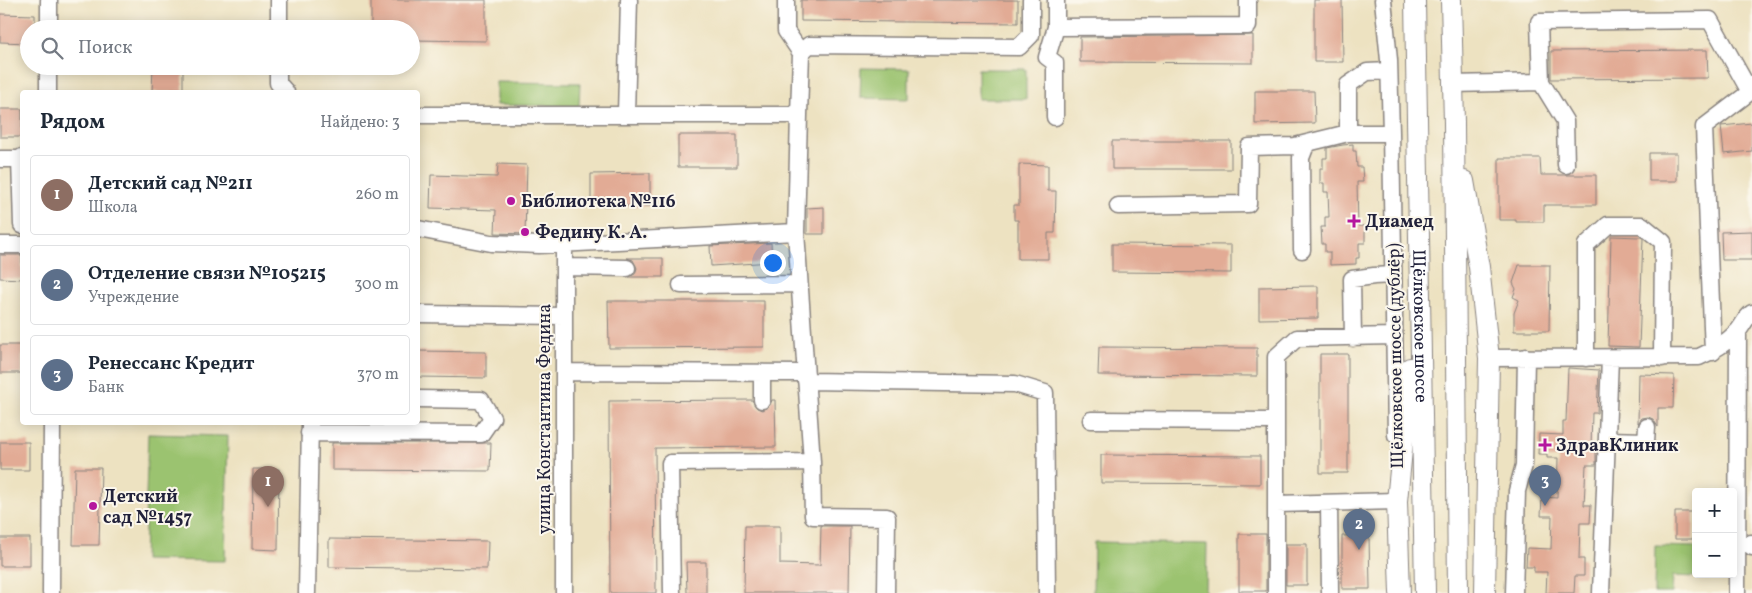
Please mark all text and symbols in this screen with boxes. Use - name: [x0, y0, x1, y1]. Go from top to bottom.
- search box: [20, 20, 420, 75]
- icon: search: [38, 34, 66, 62]
- text: Поиск: [78, 35, 132, 61]
- text: Рядом: [40, 108, 105, 137]
- text: Найдено: 3: [320, 112, 400, 134]
- text: Детский сад №211: [88, 171, 253, 197]
- text: 1: [54, 184, 60, 206]
- text: 260 m: [355, 184, 399, 206]
- place label: Библиотека №116: [521, 190, 676, 215]
- marker: Библиотека №116: [505, 195, 517, 207]
- text: Школа: [88, 197, 138, 219]
- place label: Диамед: [1365, 210, 1434, 235]
- marker: Диамед: [1347, 214, 1361, 228]
- place label: Федину К. А.: [535, 221, 647, 246]
- marker: Федину К. А.: [519, 226, 531, 238]
- street label: Щёлковское шоссе (дублёр): [1382, 243, 1411, 469]
- street label: Щёлковское шоссе: [1405, 249, 1433, 403]
- your location: [760, 250, 786, 276]
- text: Отделение связи №105215: [88, 261, 326, 287]
- text: 2: [53, 274, 61, 296]
- text: 300 m: [354, 274, 399, 296]
- text: Учреждение: [88, 287, 179, 309]
- street label: улица Константина Федина: [533, 304, 558, 534]
- text: Ренессанс Кредит: [88, 351, 254, 377]
- text: 3: [53, 364, 61, 386]
- text: 370 m: [357, 364, 399, 386]
- text: Банк: [88, 377, 124, 399]
- place label: ЗдравКлиник: [1556, 434, 1679, 459]
- marker: ЗдравКлиник: [1538, 438, 1552, 452]
- pin: 3: [1529, 465, 1561, 506]
- pin: 1: [252, 466, 284, 507]
- place label: Детский сад №1457: [103, 485, 193, 531]
- map controls: [1692, 488, 1737, 578]
- button: +: [1692, 488, 1737, 533]
- marker: Детский сад №1457: [87, 500, 99, 512]
- pin: 2: [1343, 509, 1375, 550]
- button: −: [1692, 533, 1737, 578]

